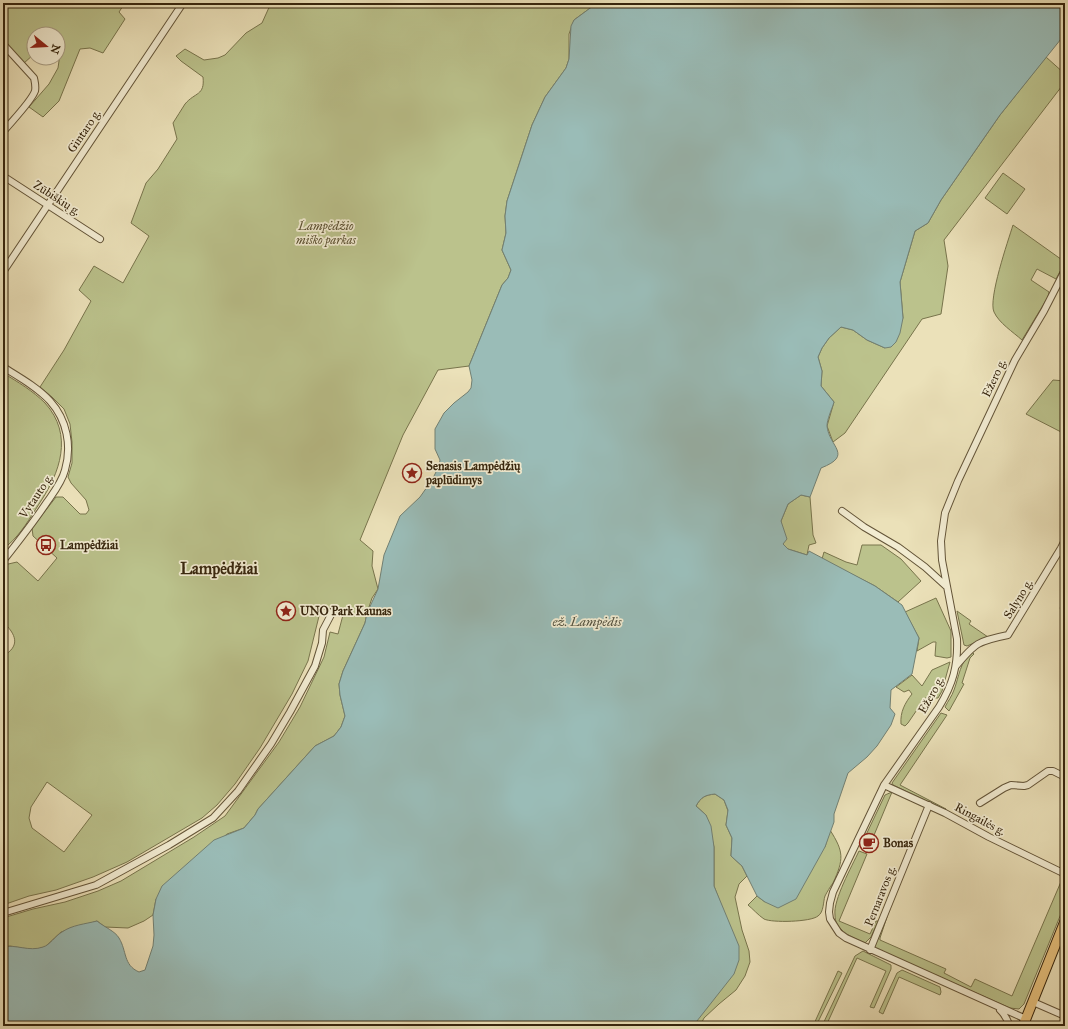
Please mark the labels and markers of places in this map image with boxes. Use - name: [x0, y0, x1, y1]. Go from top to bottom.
- place label: Senasis Lampėdžių paplūdimys: [425, 459, 521, 488]
- place icon: Senasis Lampėdžių paplūdimys: [401, 462, 423, 484]
- bus stop icon: Lampėdžiai: [35, 534, 57, 556]
- place label: Lampėdžiai: [60, 538, 119, 553]
- place icon: UNO Park Kaunas: [275, 600, 297, 622]
- place label: UNO Park Kaunas: [300, 604, 392, 618]
- cafe icon: Bonas: [858, 832, 880, 854]
- place label: Bonas: [883, 836, 914, 850]

